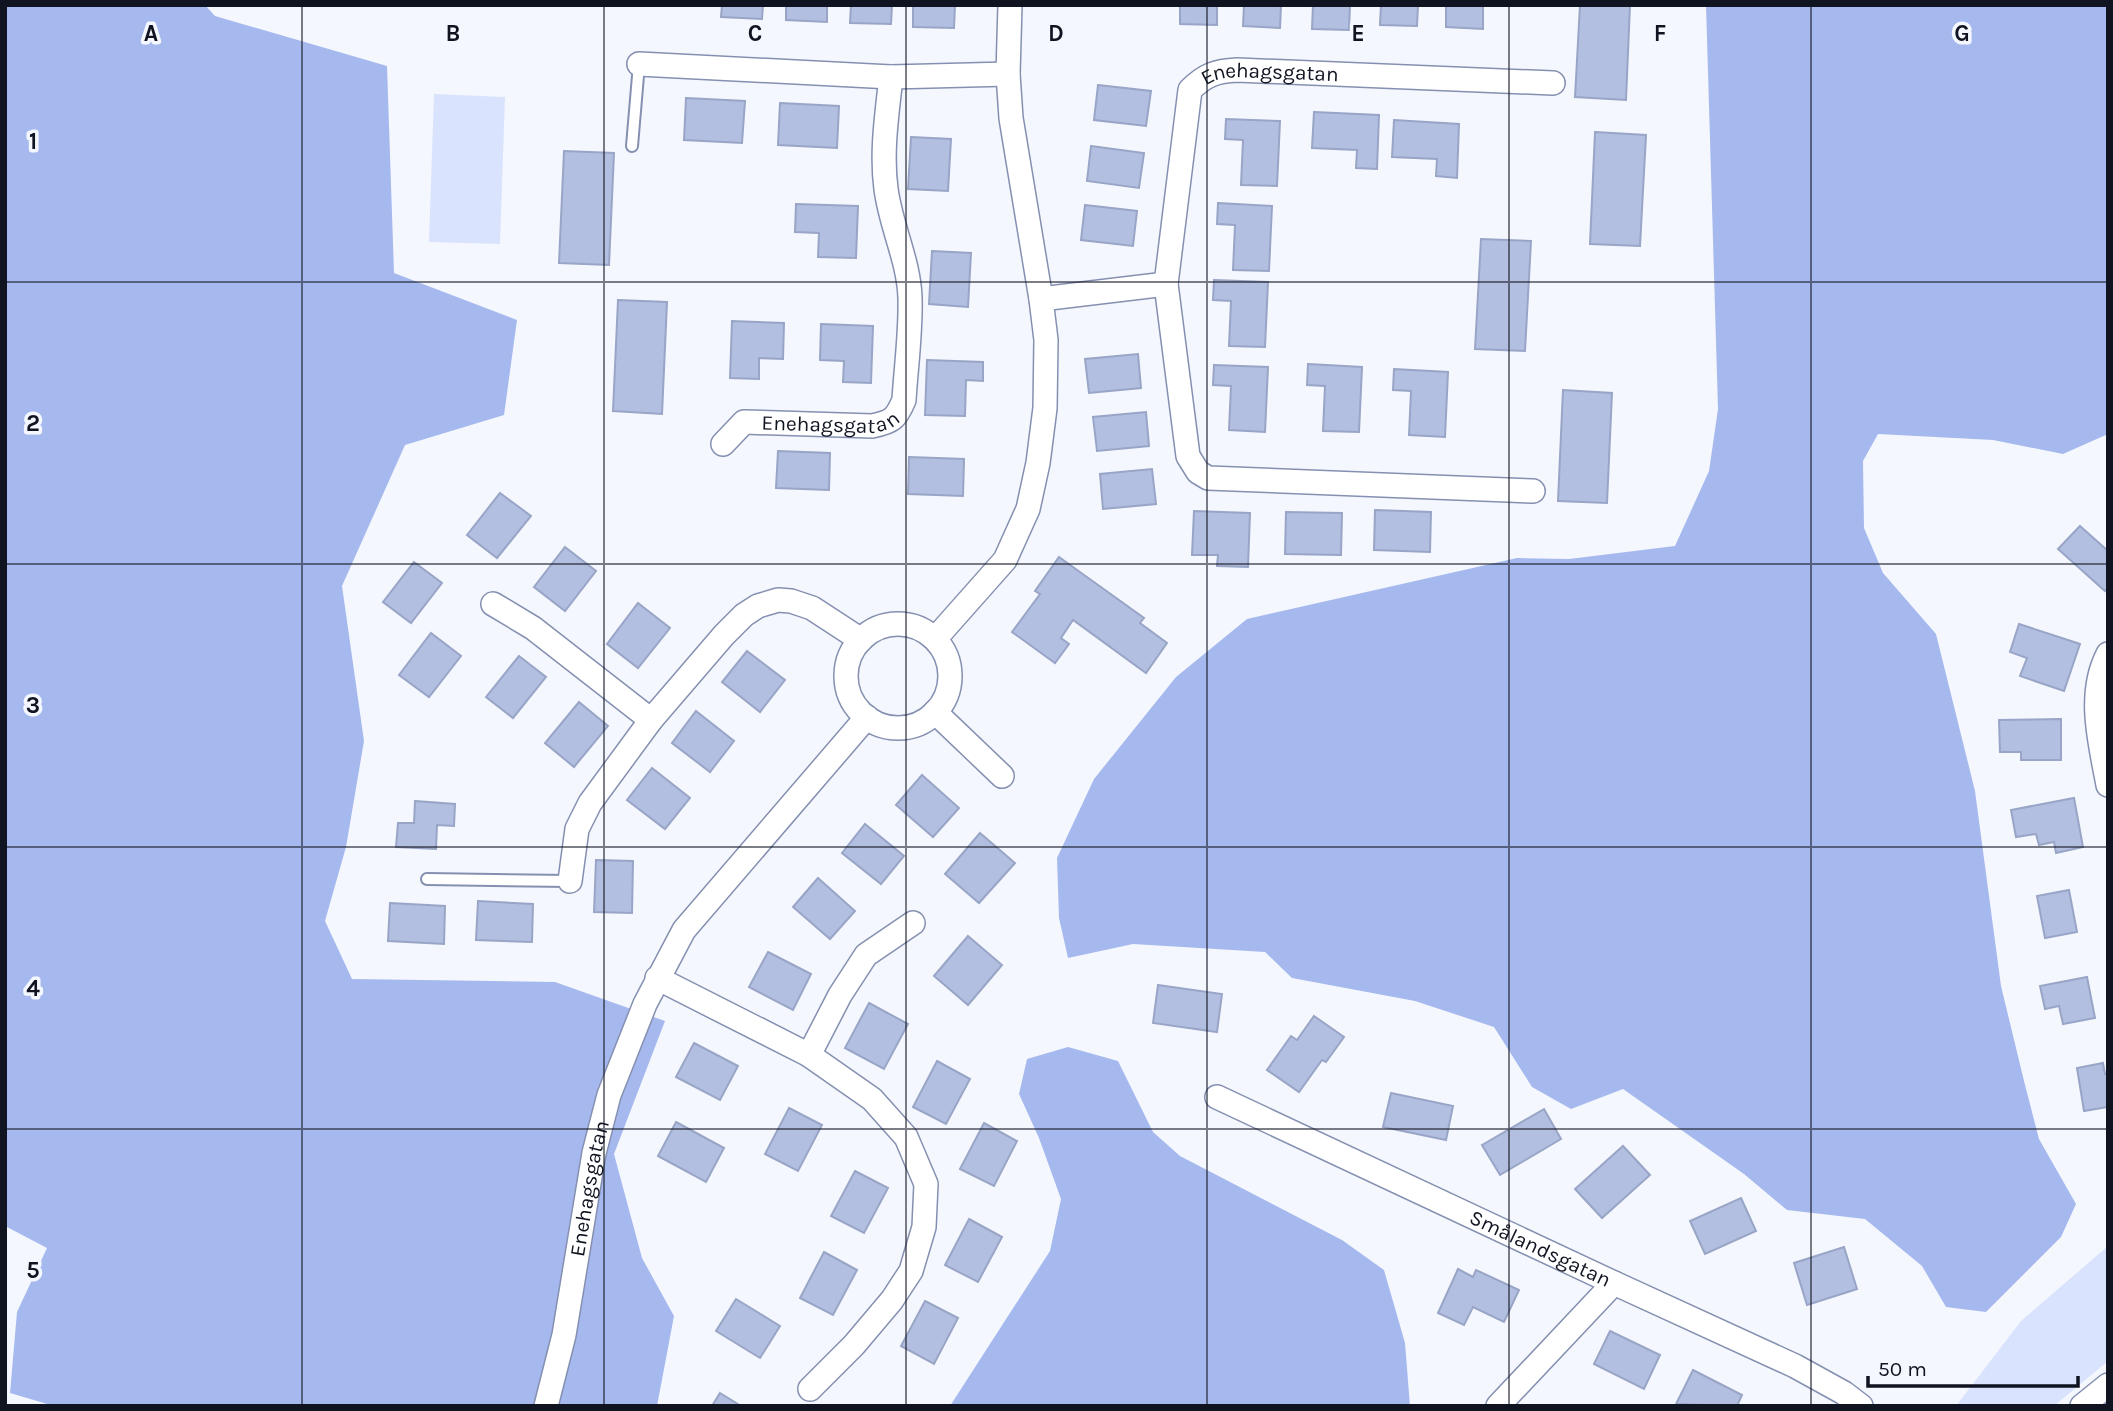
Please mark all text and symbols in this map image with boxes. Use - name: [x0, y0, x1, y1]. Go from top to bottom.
- text: A: [144, 20, 158, 47]
- text: B: [446, 20, 460, 47]
- text: C: [748, 20, 762, 47]
- text: D: [1048, 20, 1064, 47]
- text: E: [1351, 20, 1365, 47]
- text: F: [1654, 20, 1666, 47]
- text: G: [1954, 20, 1970, 47]
- street label: Enehagsgatan: [1197, 58, 1339, 90]
- text: 1: [29, 128, 37, 155]
- street label: Enehagsgatan: [761, 406, 904, 438]
- text: 2: [26, 410, 40, 437]
- text: 3: [26, 692, 40, 719]
- text: 4: [26, 975, 40, 1002]
- street label: Enehagsgatan: [565, 1118, 614, 1258]
- street label: Smålandsgatan: [1466, 1205, 1615, 1292]
- text: 5: [26, 1257, 40, 1284]
- scale bar: [1868, 1344, 2078, 1388]
- text: 50 m: [1878, 1357, 1927, 1381]

